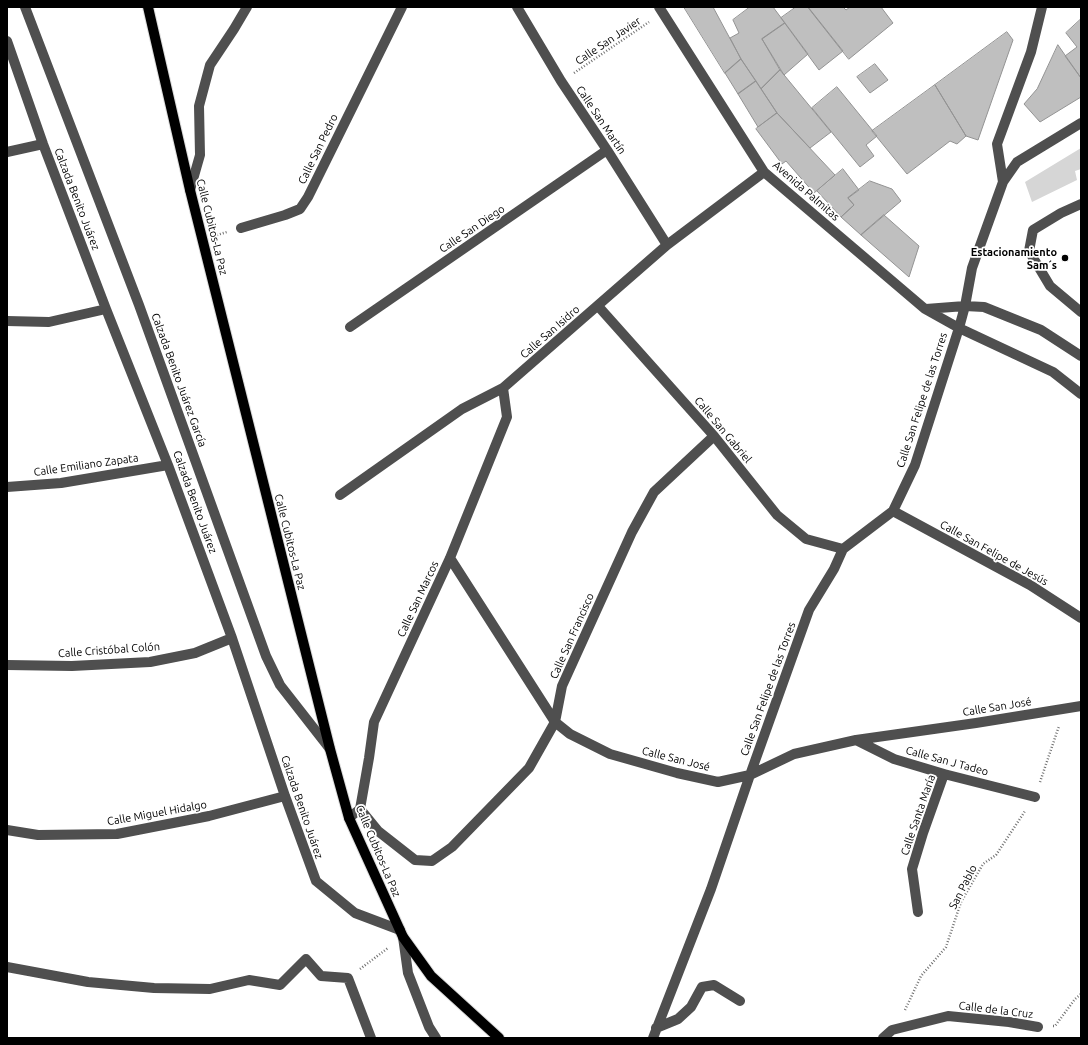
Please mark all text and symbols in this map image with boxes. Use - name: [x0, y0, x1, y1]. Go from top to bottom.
- street label: Calle San Javier: [573, 14, 643, 68]
- street label: Calle San Martín: [573, 83, 629, 157]
- street label: Calle San Pedro: [295, 112, 341, 186]
- street label: Calzada Benito Juárez: [51, 146, 103, 252]
- street label: Avenida Palmitas: [770, 158, 842, 224]
- street label: Calle Cubitos-La Paz: [194, 178, 230, 276]
- street label: Calle San Diego: [437, 202, 507, 256]
- place label: Estacionamiento Sam´s: [971, 245, 1057, 271]
- marker: Estacionamiento Sam´s: [1060, 253, 1070, 263]
- street label: Calle San Isidro: [518, 303, 582, 361]
- street label: Calzada Benito Juárez García: [149, 311, 209, 449]
- street label: Calle San Felipe de las Torres: [894, 331, 950, 469]
- street label: Calle San Gabriel: [692, 394, 754, 466]
- street label: Calzada Benito Juárez: [170, 449, 220, 555]
- street label: Calle Emiliano Zapata: [33, 451, 139, 479]
- street label: Calle Cubitos-La Paz: [272, 493, 308, 591]
- street label: Calle San Felipe de Jesús: [938, 518, 1050, 588]
- street label: Calle San Marcos: [395, 559, 441, 639]
- street label: Calle San Francisco: [547, 591, 597, 681]
- street label: Calle San Felipe de las Torres: [738, 620, 798, 758]
- street label: Calle Cristóbal Colón: [58, 640, 160, 660]
- street label: Calle San José: [962, 695, 1032, 719]
- street label: Calle San José: [641, 744, 711, 774]
- street label: Calle San J Tadeo: [904, 744, 990, 778]
- street label: Calzada Benito Juárez: [278, 754, 326, 860]
- street label: Calle Santa María: [898, 773, 938, 857]
- street label: Calle Miguel Hidalgo: [106, 798, 208, 828]
- street label: Calle Cubitos-La Paz: [353, 803, 403, 899]
- street label: San Pablo: [946, 863, 980, 911]
- street label: Calle de la Cruz: [958, 999, 1034, 1021]

